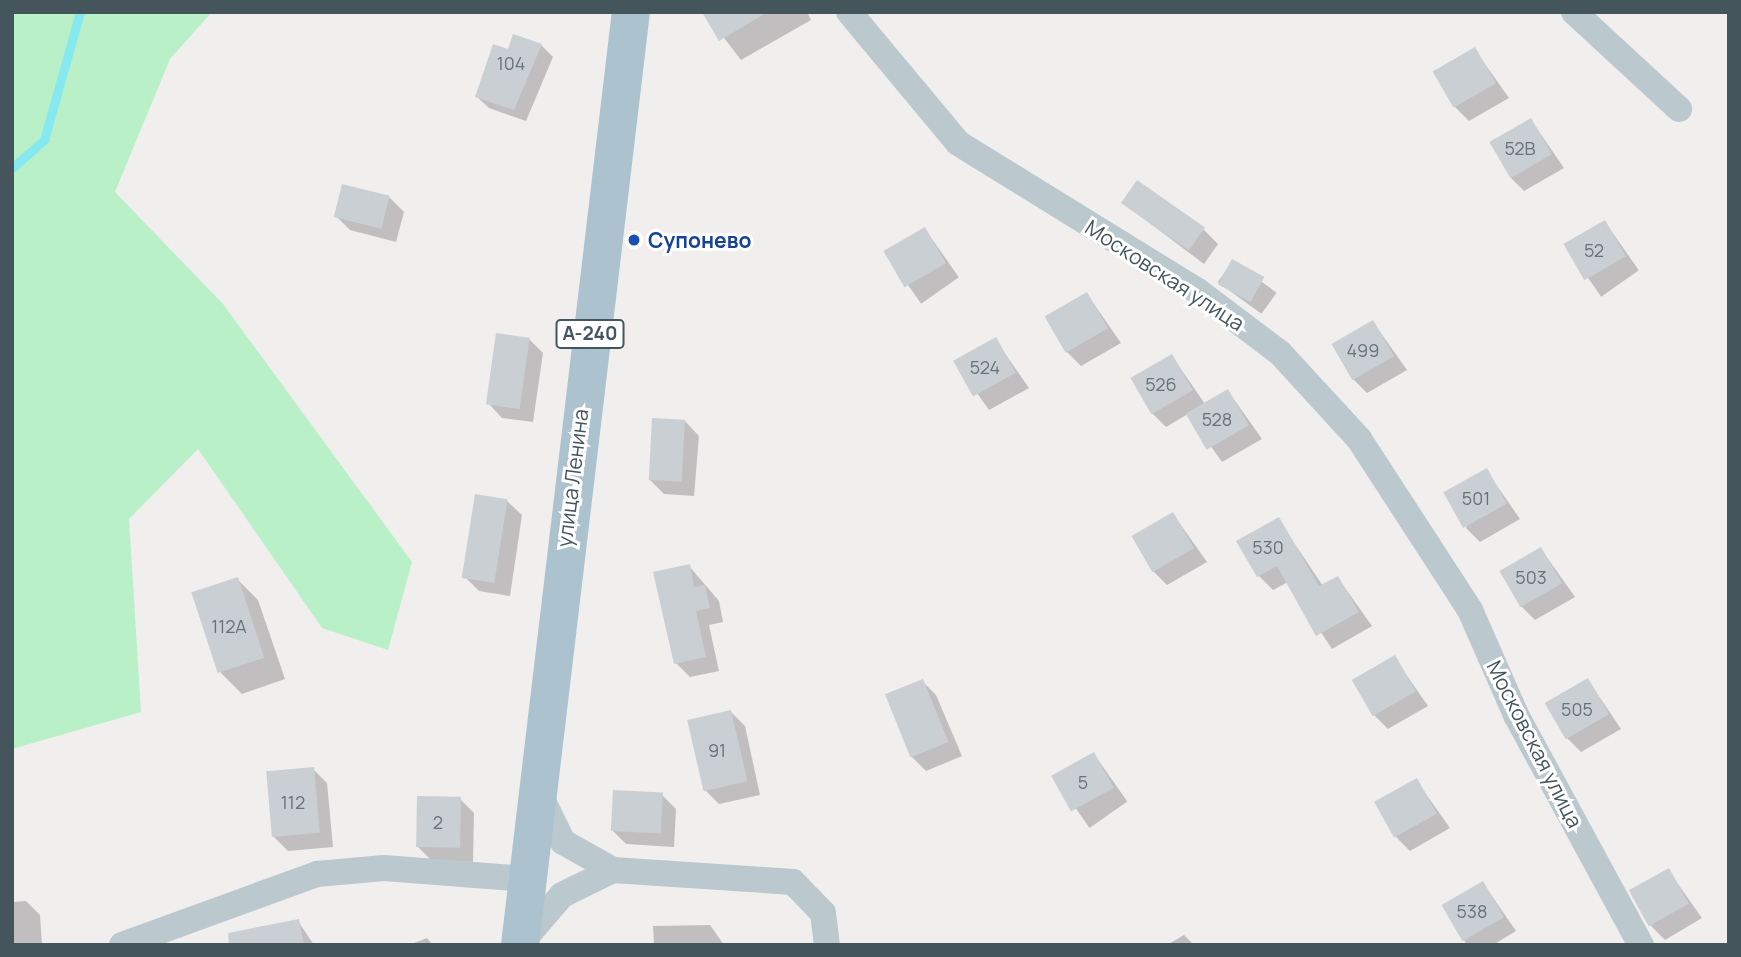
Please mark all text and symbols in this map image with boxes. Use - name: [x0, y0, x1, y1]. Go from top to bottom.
- house number: 104: [497, 52, 525, 74]
- house number: 52В: [1504, 137, 1536, 159]
- street label: Московская улица: [1081, 214, 1249, 336]
- place label: Супонево: [648, 227, 751, 253]
- marker: Супонево: [626, 232, 642, 248]
- house number: 52: [1584, 239, 1604, 261]
- road number: А-240: [555, 318, 625, 350]
- house number: 499: [1347, 339, 1379, 361]
- house number: 524: [970, 356, 1000, 378]
- house number: 526: [1145, 373, 1177, 395]
- street label: улица Ленина: [551, 408, 593, 548]
- house number: 528: [1202, 408, 1232, 430]
- house number: 501: [1462, 487, 1490, 509]
- house number: 530: [1252, 536, 1284, 558]
- house number: 503: [1515, 566, 1547, 588]
- house number: 112А: [211, 615, 247, 637]
- street label: Московская улица: [1482, 656, 1588, 832]
- house number: 505: [1561, 698, 1593, 720]
- house number: 91: [708, 739, 726, 761]
- house number: 5: [1078, 771, 1088, 793]
- house number: 112: [281, 791, 305, 813]
- house number: 2: [433, 811, 443, 833]
- house number: 538: [1457, 900, 1487, 922]

